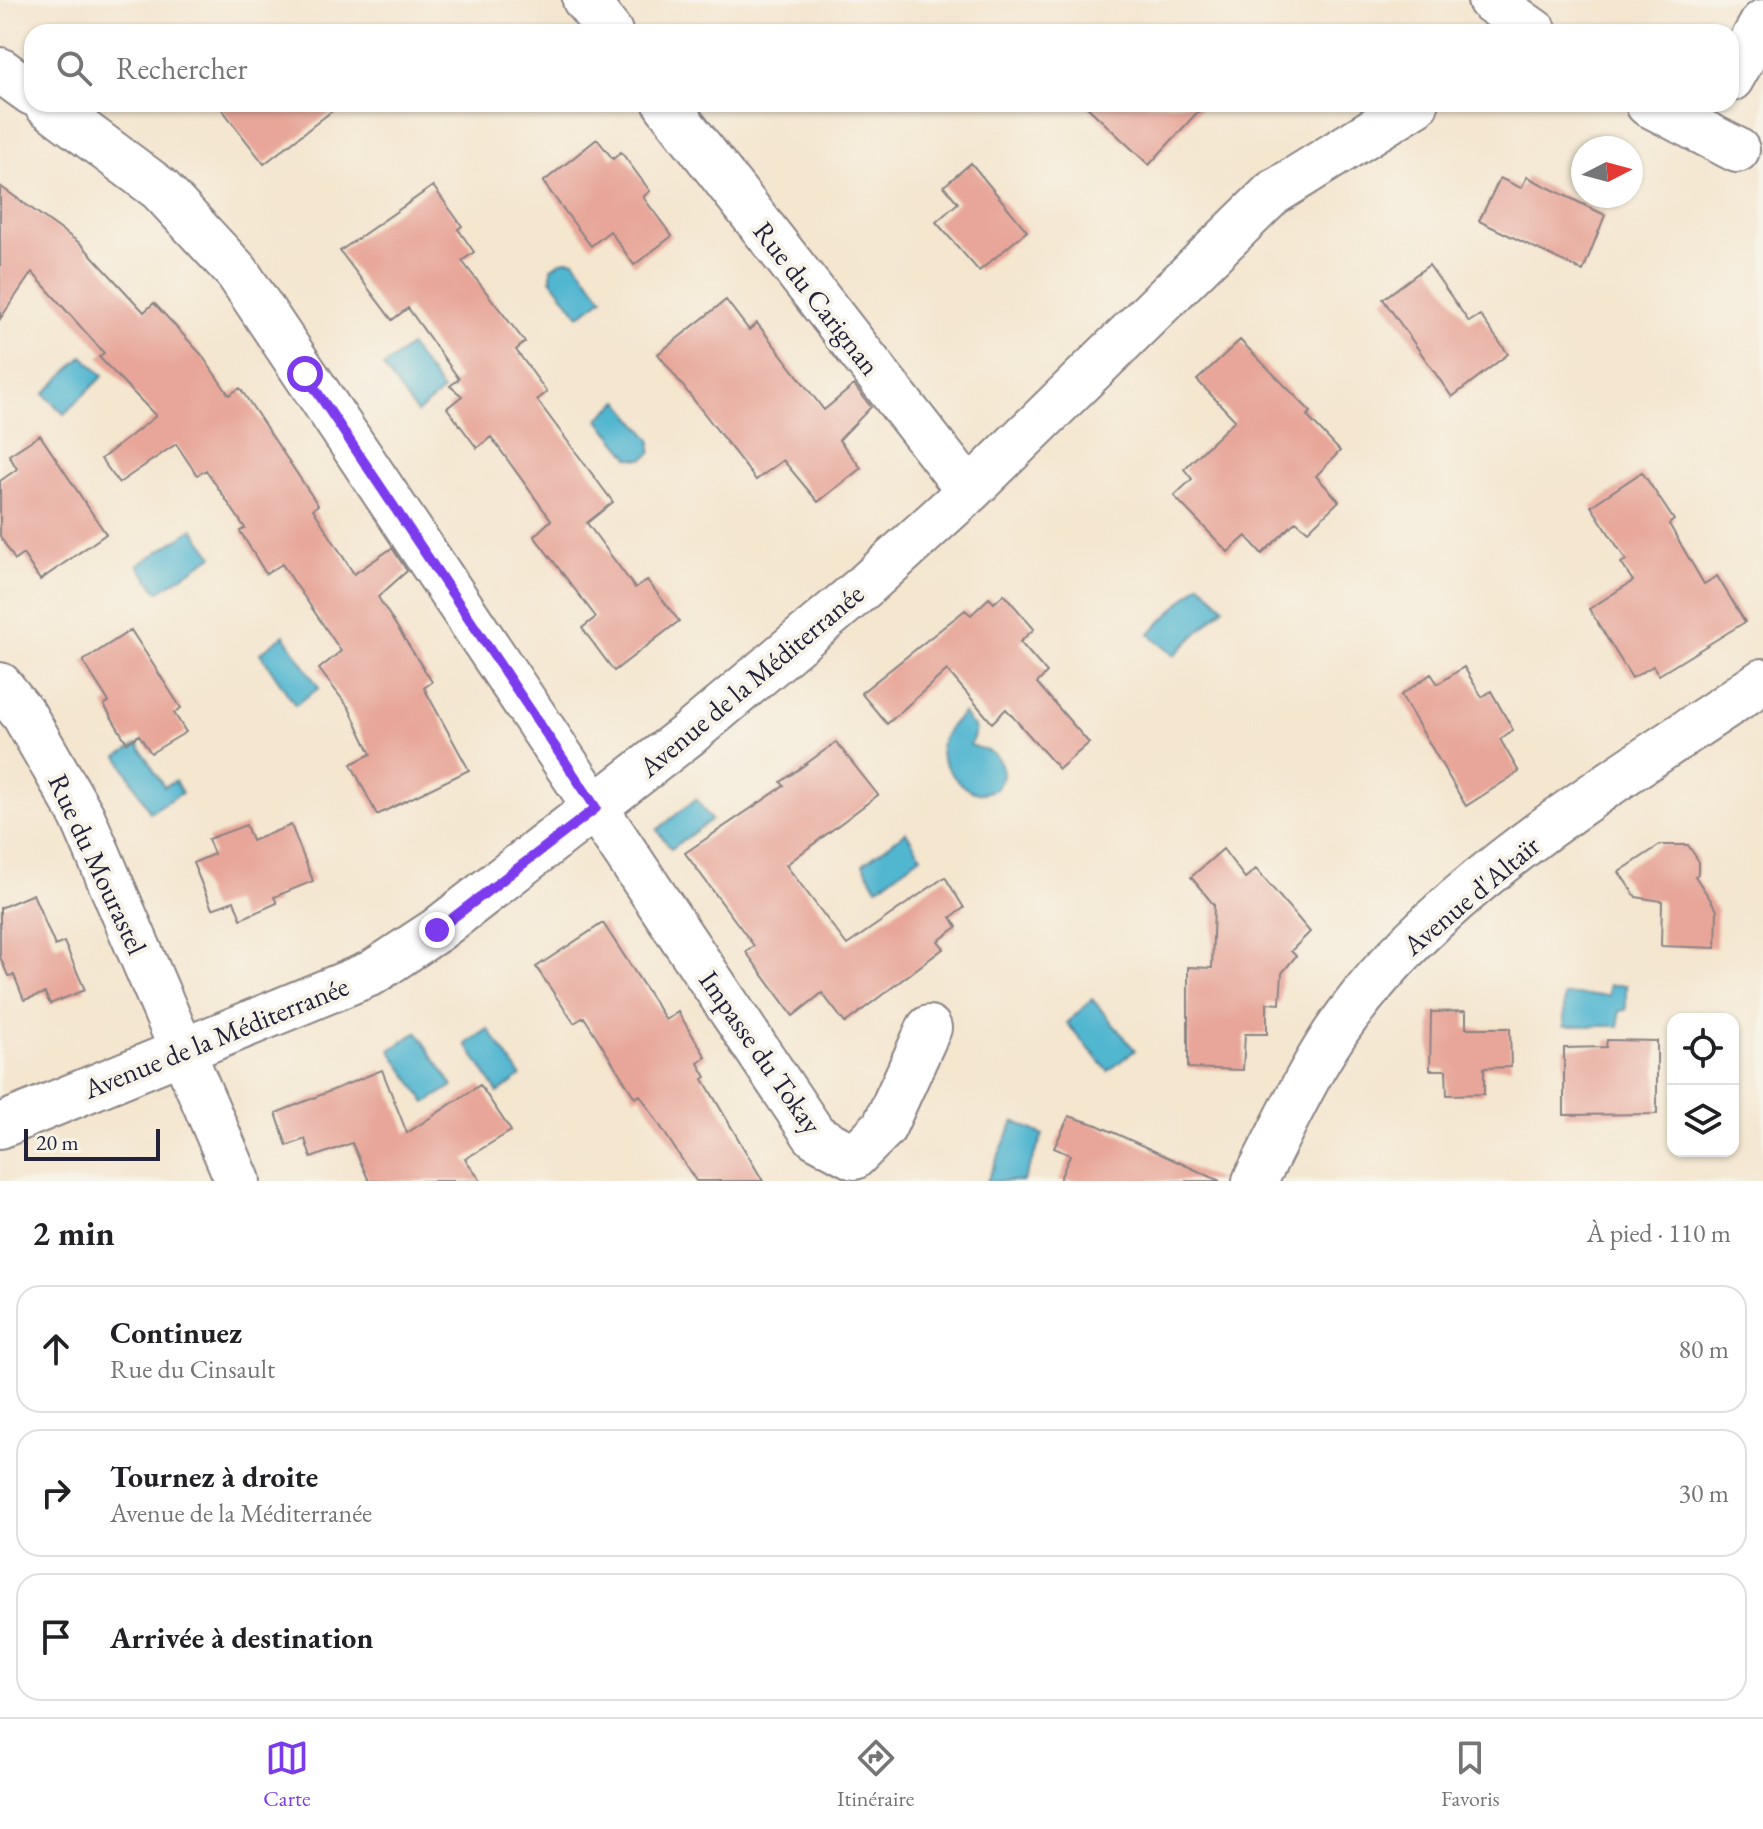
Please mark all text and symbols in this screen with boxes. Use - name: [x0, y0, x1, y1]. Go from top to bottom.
- search box: [24, 24, 1739, 112]
- icon: search: [52, 46, 96, 90]
- text: Rechercher: [116, 49, 248, 88]
- north arrow: [1571, 136, 1643, 208]
- street label: Rue du Carignan: [746, 214, 889, 383]
- route start: [287, 356, 323, 392]
- street label: Avenue de la Méditerranée: [630, 575, 871, 785]
- street label: Rue du Mourastel: [40, 768, 156, 960]
- street label: Avenue d'Altaïr: [1394, 827, 1547, 963]
- route end: [419, 912, 455, 948]
- street label: Impasse du Tokay: [691, 963, 831, 1141]
- street label: Avenue de la Méditerranée: [77, 967, 354, 1107]
- map controls: [1667, 1013, 1739, 1157]
- button: locate: [1667, 1013, 1739, 1085]
- button: layers: [1667, 1085, 1739, 1157]
- scale bar: [24, 1125, 160, 1161]
- text: 20 m: [36, 1128, 79, 1157]
- text: 2 min: [32, 1211, 115, 1255]
- text: À pied · 110 m: [1586, 1216, 1731, 1250]
- text: Continuez: [110, 1313, 242, 1352]
- icon: ahead: [34, 1327, 78, 1371]
- text: 80 m: [1679, 1332, 1729, 1366]
- text: Rue du Cinsault: [110, 1352, 275, 1386]
- text: Tournez à droite: [110, 1457, 318, 1496]
- icon: right: [34, 1471, 78, 1515]
- text: 30 m: [1679, 1476, 1729, 1510]
- text: Avenue de la Méditerranée: [110, 1496, 372, 1530]
- icon: arrive: [34, 1615, 78, 1659]
- text: Arrivée à destination: [110, 1618, 373, 1657]
- tab: Carte: [263, 1736, 310, 1813]
- tab: Itinéraire: [837, 1736, 914, 1813]
- tab: Favoris: [1441, 1736, 1500, 1813]

